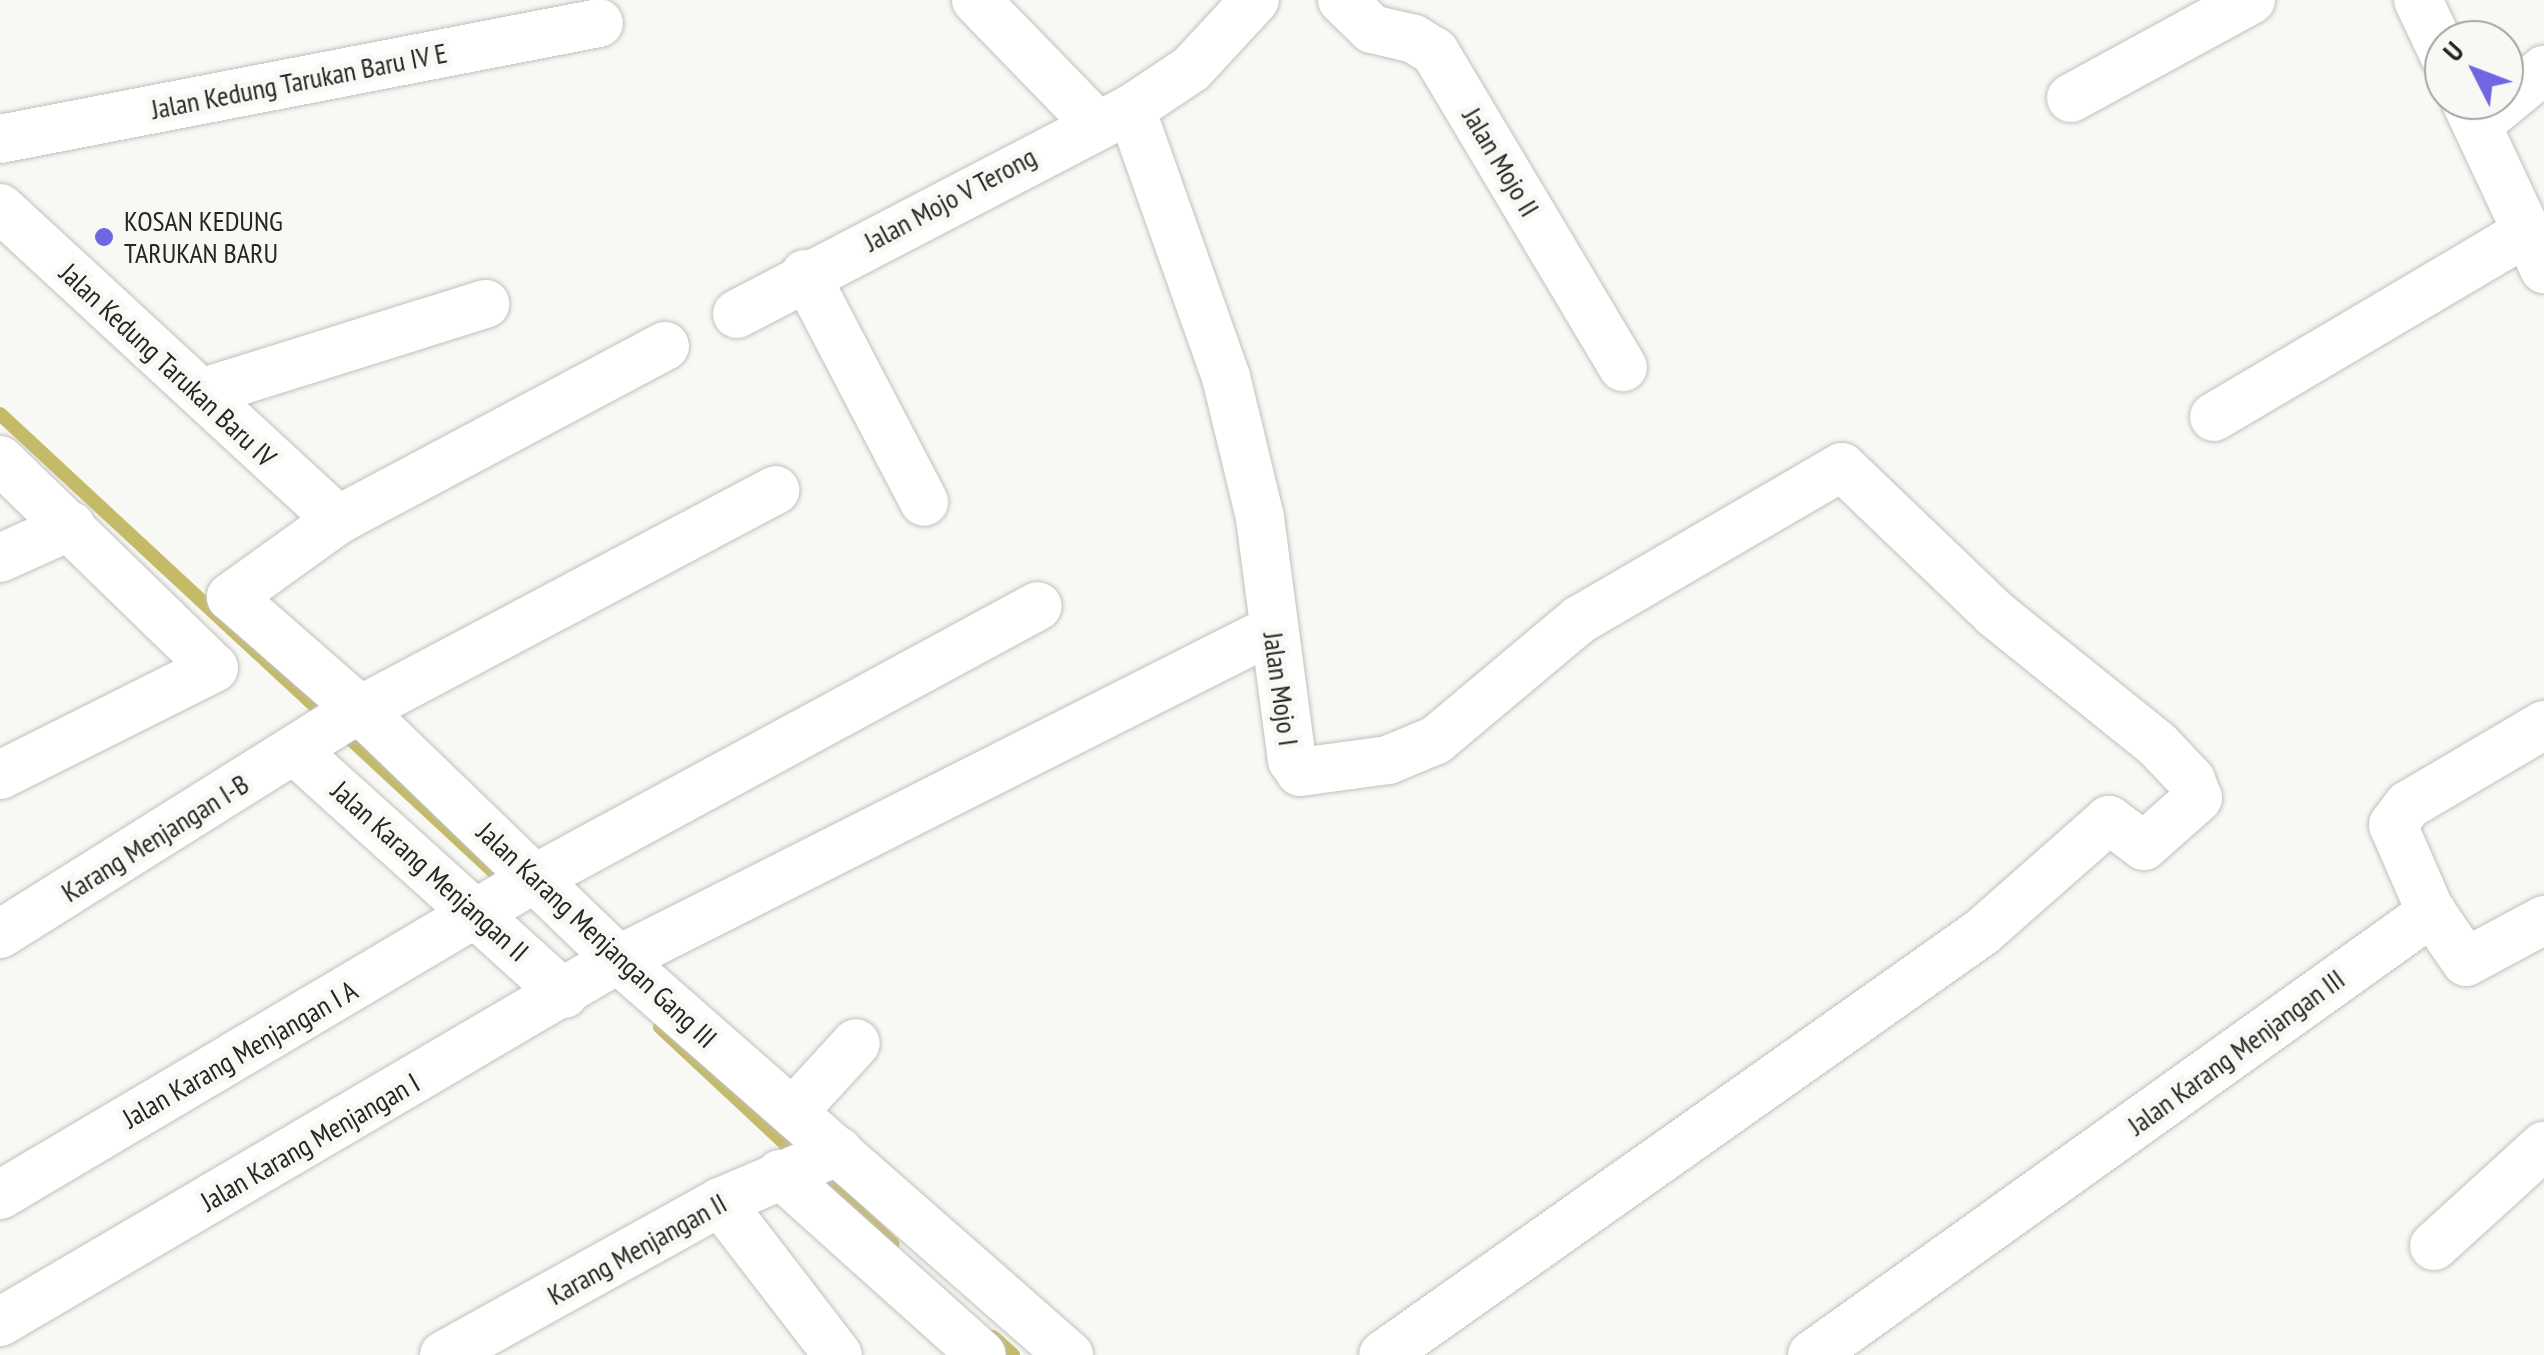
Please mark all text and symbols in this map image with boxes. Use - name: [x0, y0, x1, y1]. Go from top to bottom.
- north arrow: [2424, 20, 2524, 120]
- text: U: [2434, 33, 2471, 69]
- street label: Jalan Kedung Tarukan Baru IV E: [148, 36, 450, 126]
- street label: Jalan Mojo II: [1455, 102, 1547, 222]
- street label: Jalan Mojo V Terong: [857, 139, 1043, 259]
- place label: KOSAN KEDUNG TARUKAN BARU: [124, 204, 283, 270]
- marker: KOSAN KEDUNG TARUKAN BARU: [93, 226, 115, 248]
- street label: Jalan Kedung Tarukan Baru IV: [53, 256, 283, 474]
- street label: Jalan Mojo I: [1256, 630, 1306, 748]
- street label: Karang Menjangan I-B: [55, 767, 255, 909]
- street label: Jalan Karang Menjangan II: [325, 774, 535, 968]
- street label: Jalan Karang Menjangan Gang III: [470, 815, 724, 1055]
- street label: Jalan Karang Menjangan III: [2121, 962, 2351, 1142]
- street label: Jalan Karang Menjangan I A: [116, 973, 364, 1135]
- street label: Jalan Karang Menjangan I: [195, 1066, 425, 1218]
- street label: Karang Menjangan II: [542, 1186, 732, 1312]

